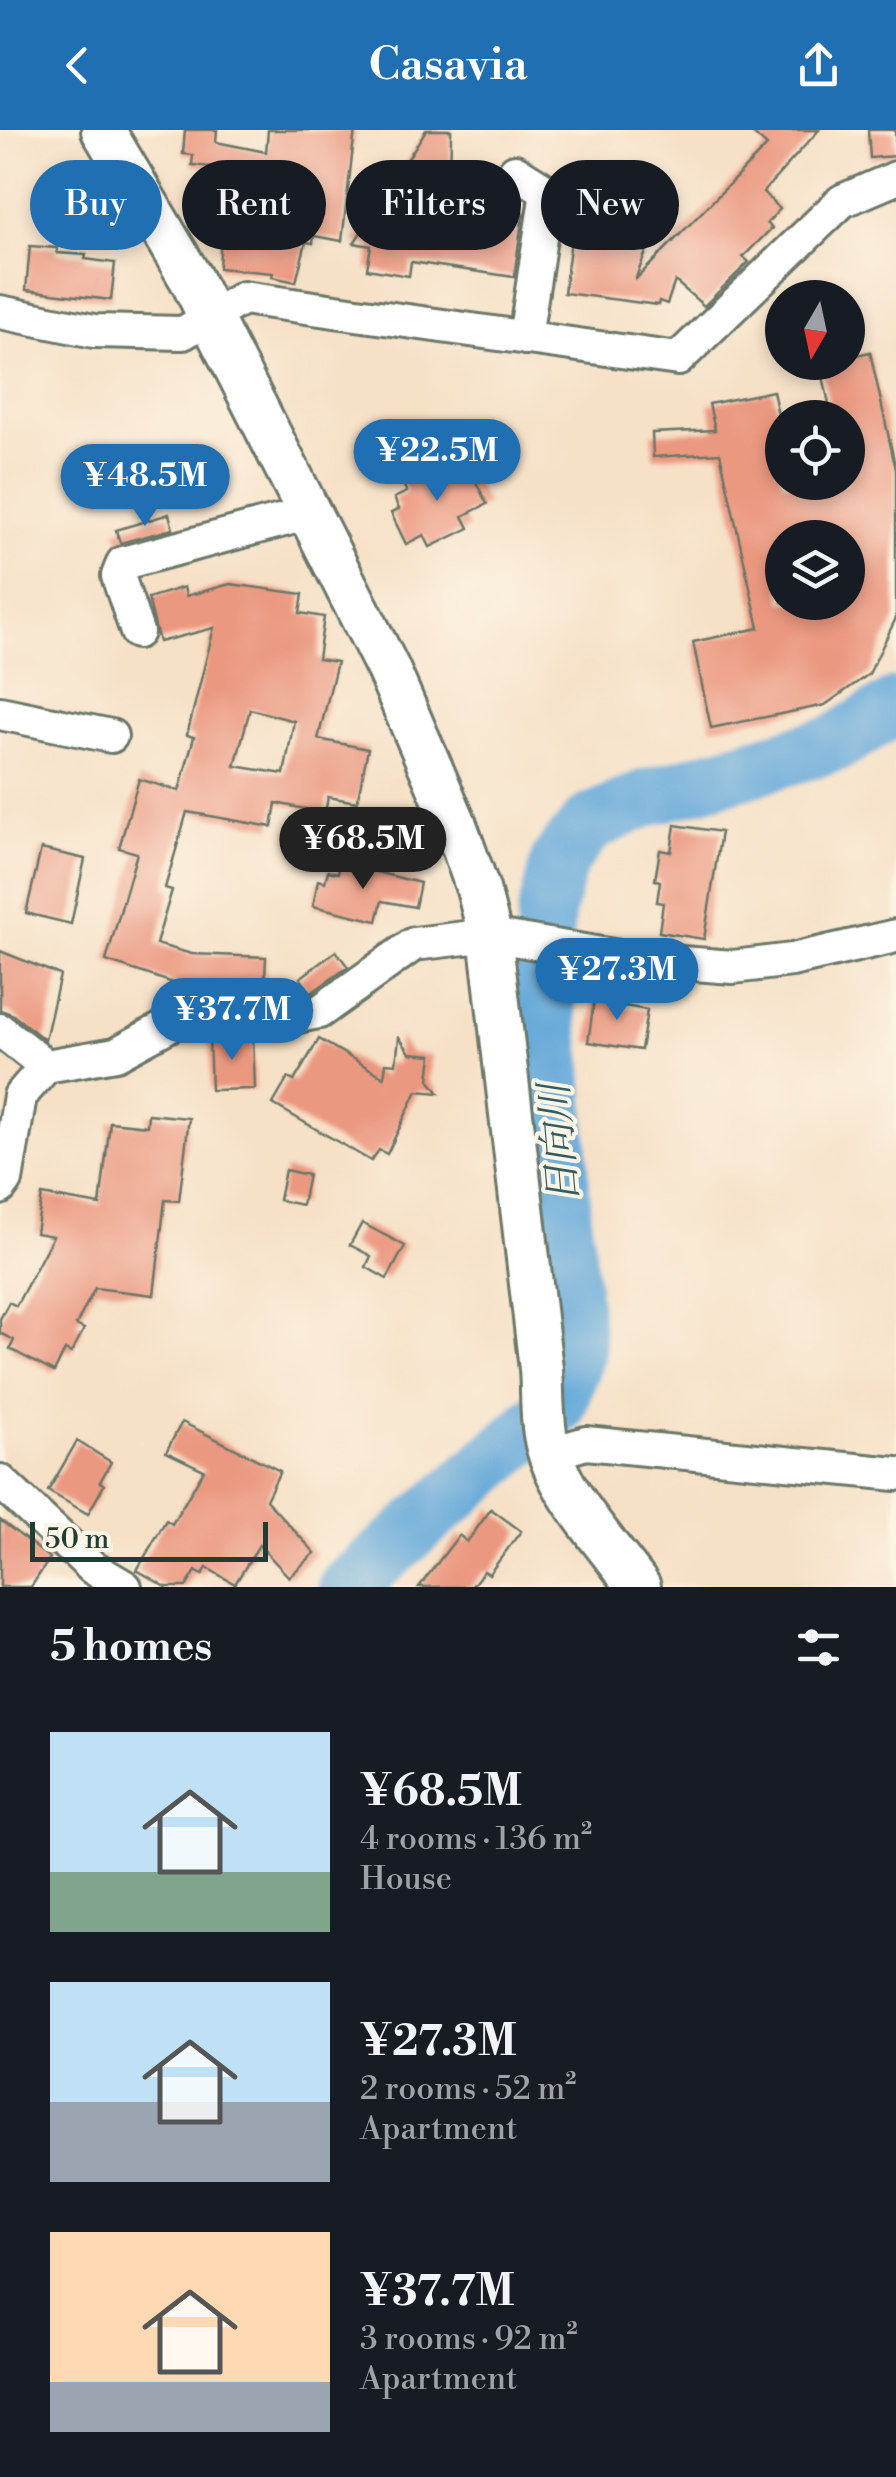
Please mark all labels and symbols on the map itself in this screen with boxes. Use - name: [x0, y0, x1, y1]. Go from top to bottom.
- north arrow: [765, 280, 865, 380]
- pin: ¥22.5M: [356, 419, 518, 504]
- pin: ¥48.5M: [64, 444, 226, 529]
- pin: ¥68.5M: [282, 807, 444, 892]
- pin: ¥27.3M: [536, 938, 698, 1023]
- pin: ¥37.7M: [151, 978, 313, 1063]
- water label: 日向川: [530, 1078, 590, 1206]
- scale bar: [30, 1517, 268, 1562]

